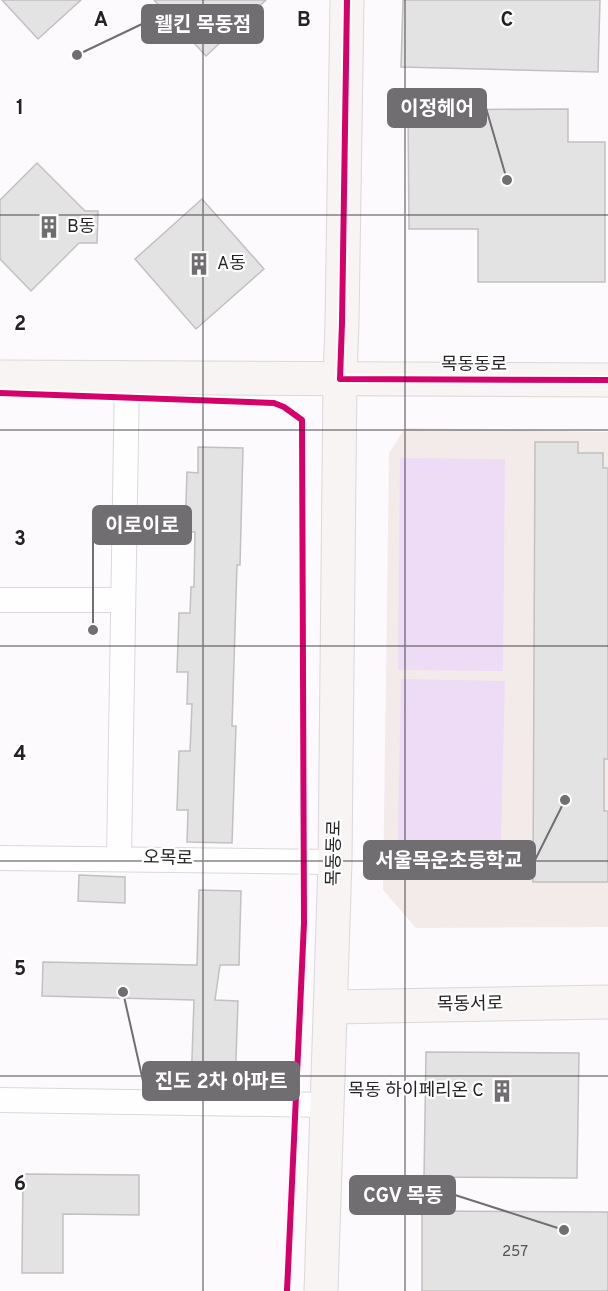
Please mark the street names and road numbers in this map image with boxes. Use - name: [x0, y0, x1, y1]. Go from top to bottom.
- street label: 목동동로: [441, 354, 507, 377]
- street label: 목동동로: [323, 820, 347, 886]
- street label: 오목로: [143, 847, 193, 871]
- street label: 목동서로: [437, 993, 503, 1017]

